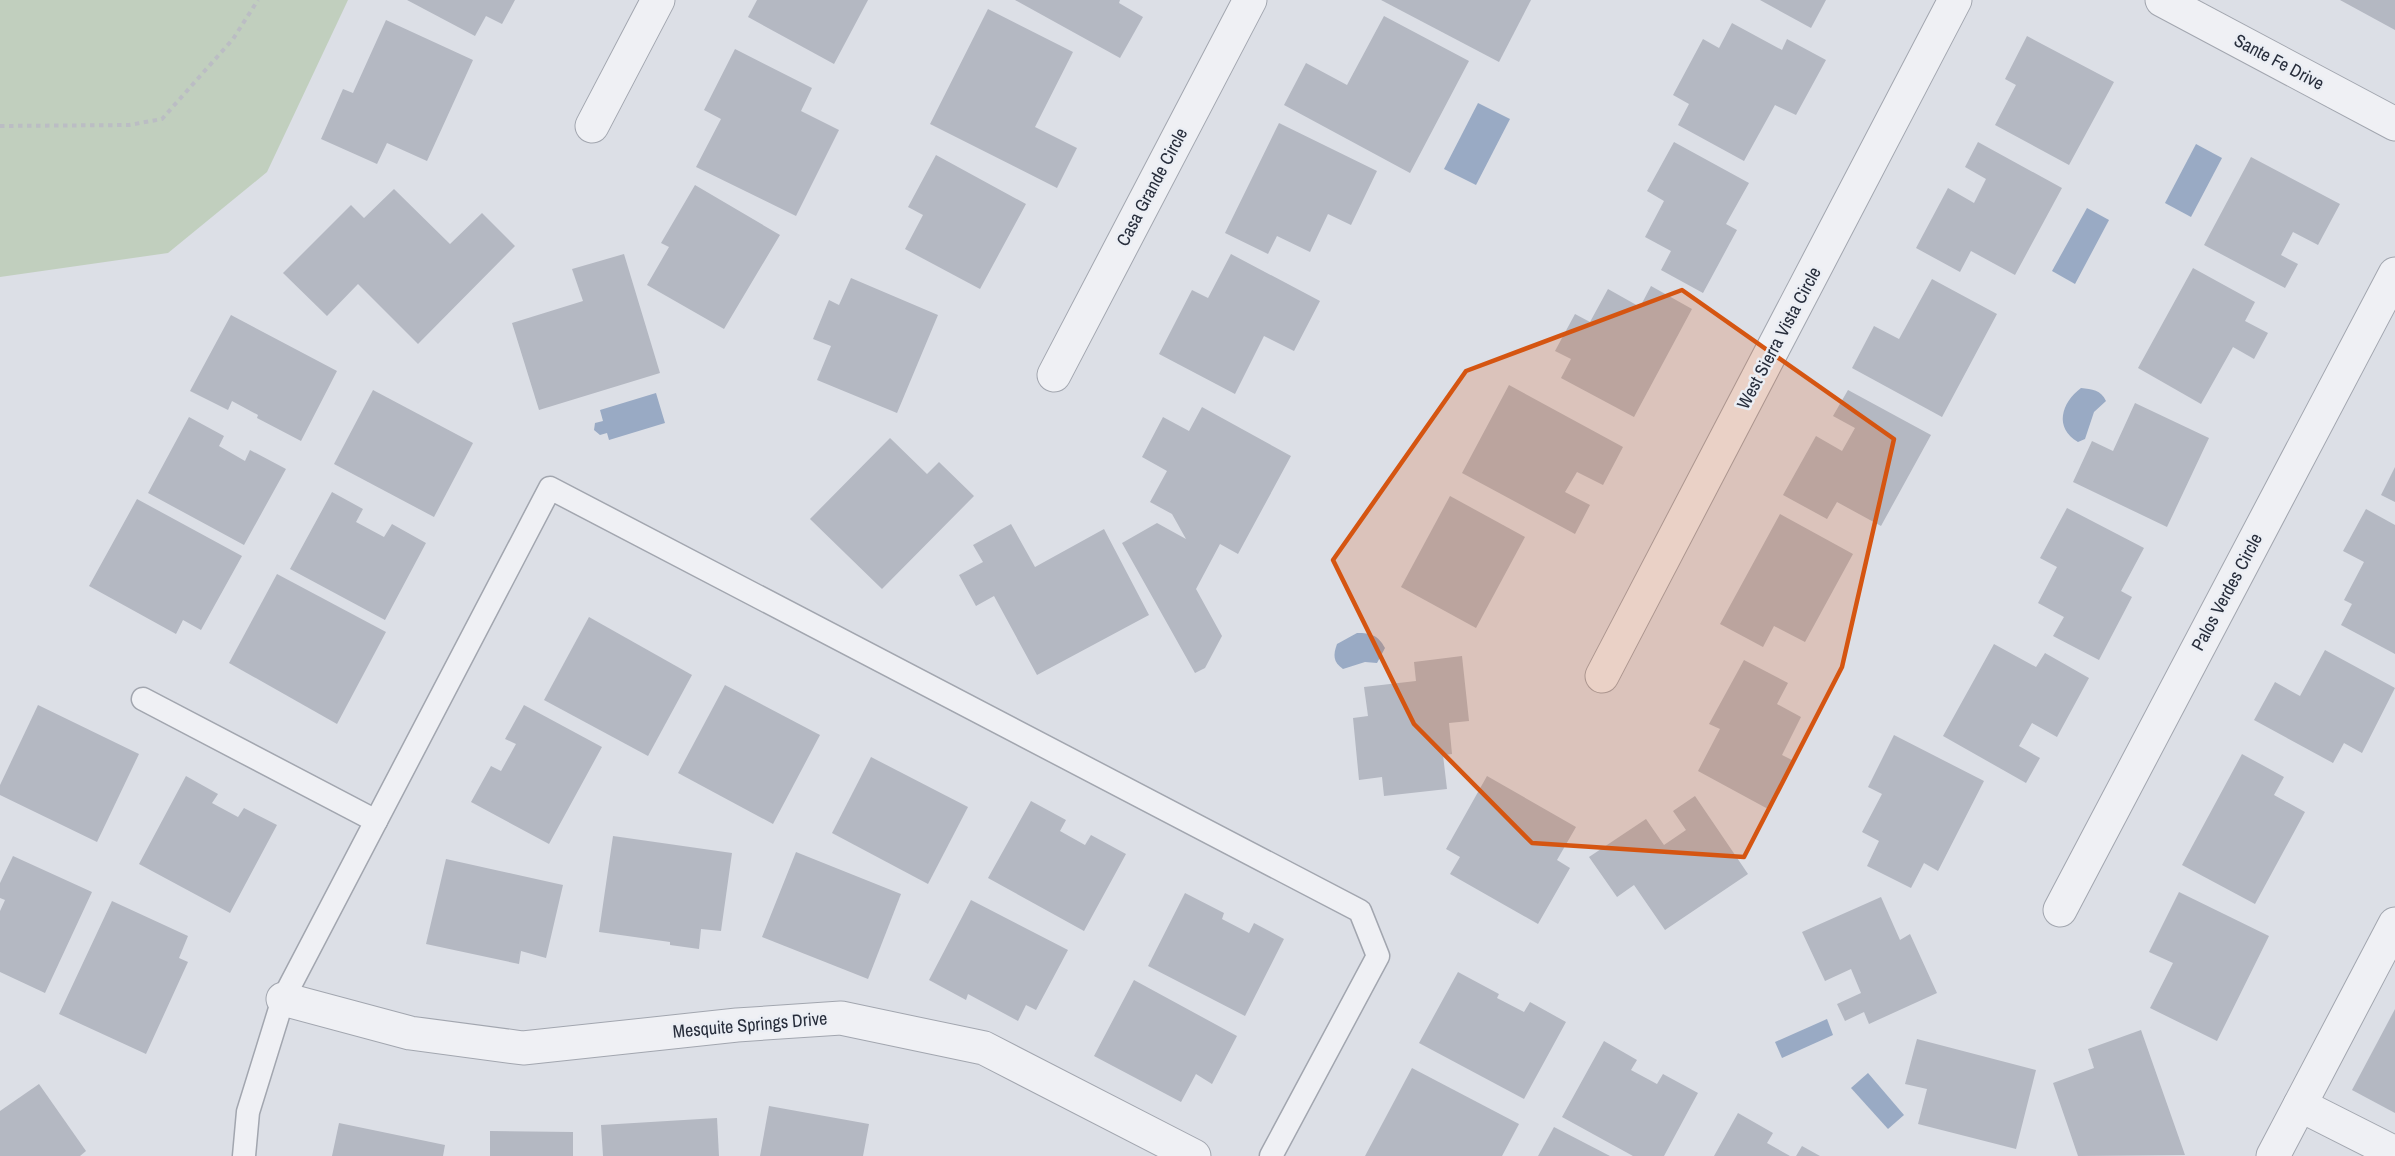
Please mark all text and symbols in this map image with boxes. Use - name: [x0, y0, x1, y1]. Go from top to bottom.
- street label: Sante Fe Drive: [2230, 27, 2329, 96]
- street label: Casa Grande Circle: [1110, 123, 1193, 250]
- street label: West Sierra Vista Circle: [1730, 262, 1827, 413]
- street label: Palos Verdes Circle: [2185, 529, 2268, 655]
- street label: Mesquite Springs Drive: [672, 1005, 828, 1044]

